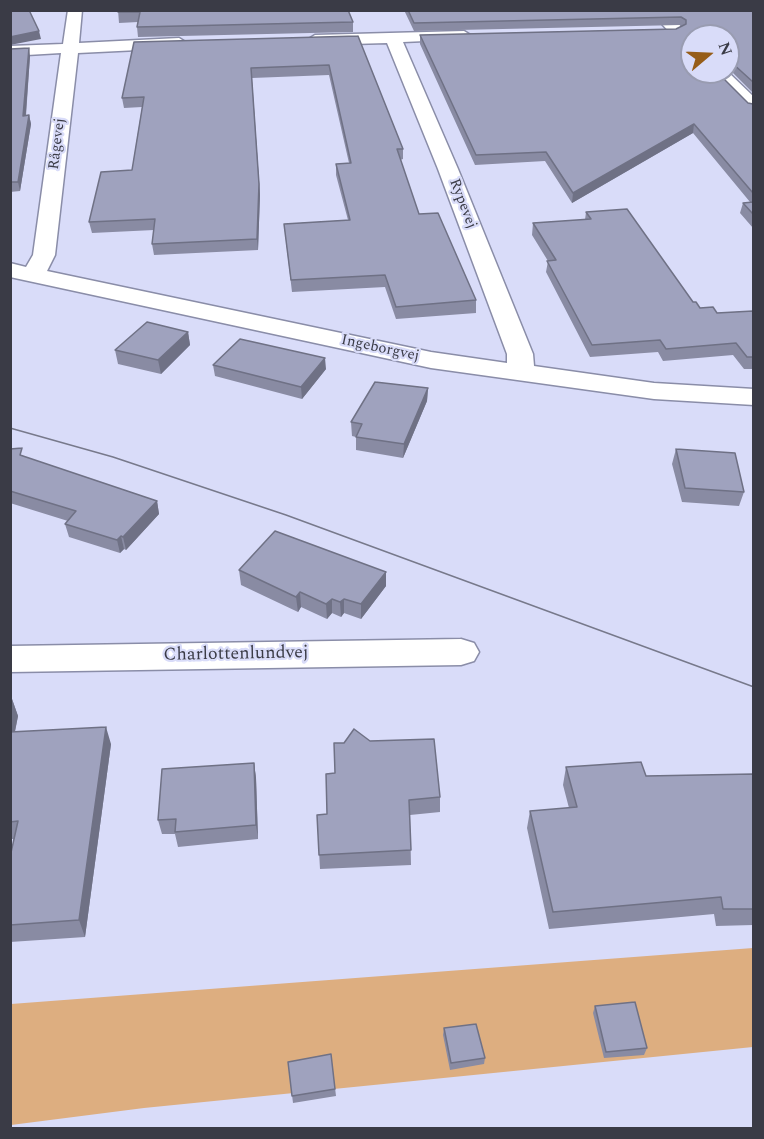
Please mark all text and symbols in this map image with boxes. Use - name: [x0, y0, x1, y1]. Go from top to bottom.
- north arrow: [680, 24, 740, 84]
- text: N: [712, 39, 739, 59]
- street label: Rågevej: [46, 117, 70, 171]
- street label: Rypevej: [444, 176, 480, 232]
- street label: Ingeborgvej: [339, 332, 421, 366]
- street label: Charlottenlundvej: [163, 643, 309, 667]

